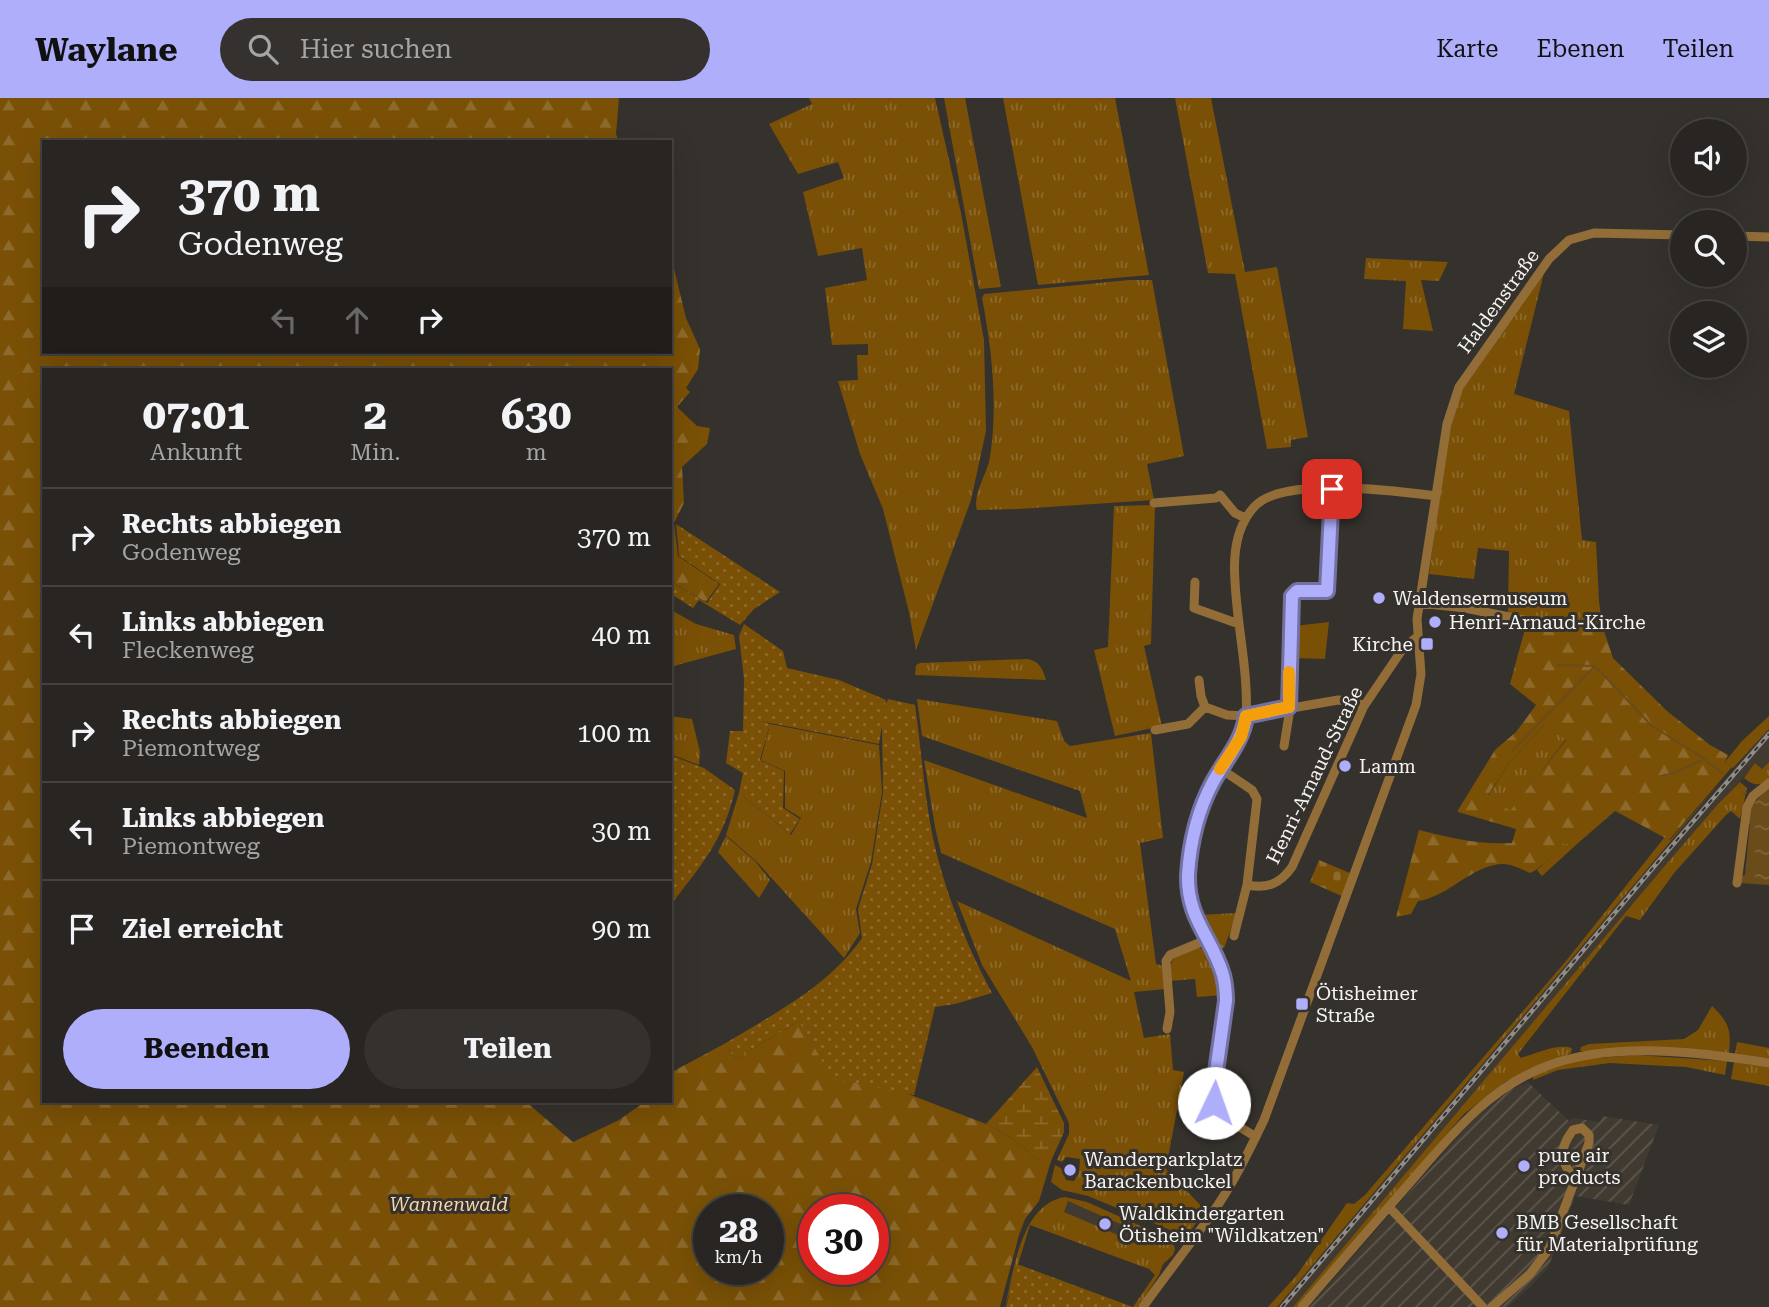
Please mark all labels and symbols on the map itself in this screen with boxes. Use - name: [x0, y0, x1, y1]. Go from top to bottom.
- street label: Haldenstraße: [1453, 245, 1544, 358]
- pin: [1302, 459, 1362, 519]
- place label: Waldensermuseum: [1393, 587, 1567, 610]
- marker: Waldensermuseum: [1371, 590, 1387, 606]
- place label: Henri-Arnaud-Kirche: [1449, 611, 1646, 634]
- marker: Henri-Arnaud-Kirche: [1427, 614, 1443, 630]
- place label: Kirche: [1352, 633, 1413, 656]
- marker: Kirche: [1419, 636, 1435, 652]
- street label: Henri-Arnaud-Straße: [1261, 683, 1367, 868]
- place label: Lamm: [1359, 755, 1416, 778]
- marker: Lamm: [1337, 758, 1353, 774]
- place label: Ötisheimer Straße: [1316, 982, 1418, 1027]
- marker: Ötisheimer Straße: [1294, 996, 1310, 1012]
- position arrow: [1177, 1066, 1251, 1140]
- place label: pure air products: [1538, 1144, 1620, 1189]
- place label: Wanderparkplatz Barackenbuckel: [1084, 1148, 1242, 1193]
- marker: pure air products: [1516, 1158, 1532, 1174]
- marker: Wanderparkplatz Barackenbuckel: [1062, 1162, 1078, 1178]
- park label: Wannenwald: [390, 1193, 508, 1216]
- speed limit sign: 30: [798, 1194, 889, 1285]
- place label: Waldkindergarten Ötisheim "Wildkatzen": [1119, 1202, 1325, 1247]
- place label: BMB Gesellschaft für Materialprüfung: [1516, 1211, 1698, 1256]
- marker: Waldkindergarten Ötisheim "Wildkatzen": [1097, 1216, 1113, 1232]
- marker: BMB Gesellschaft für Materialprüfung: [1494, 1225, 1510, 1241]

